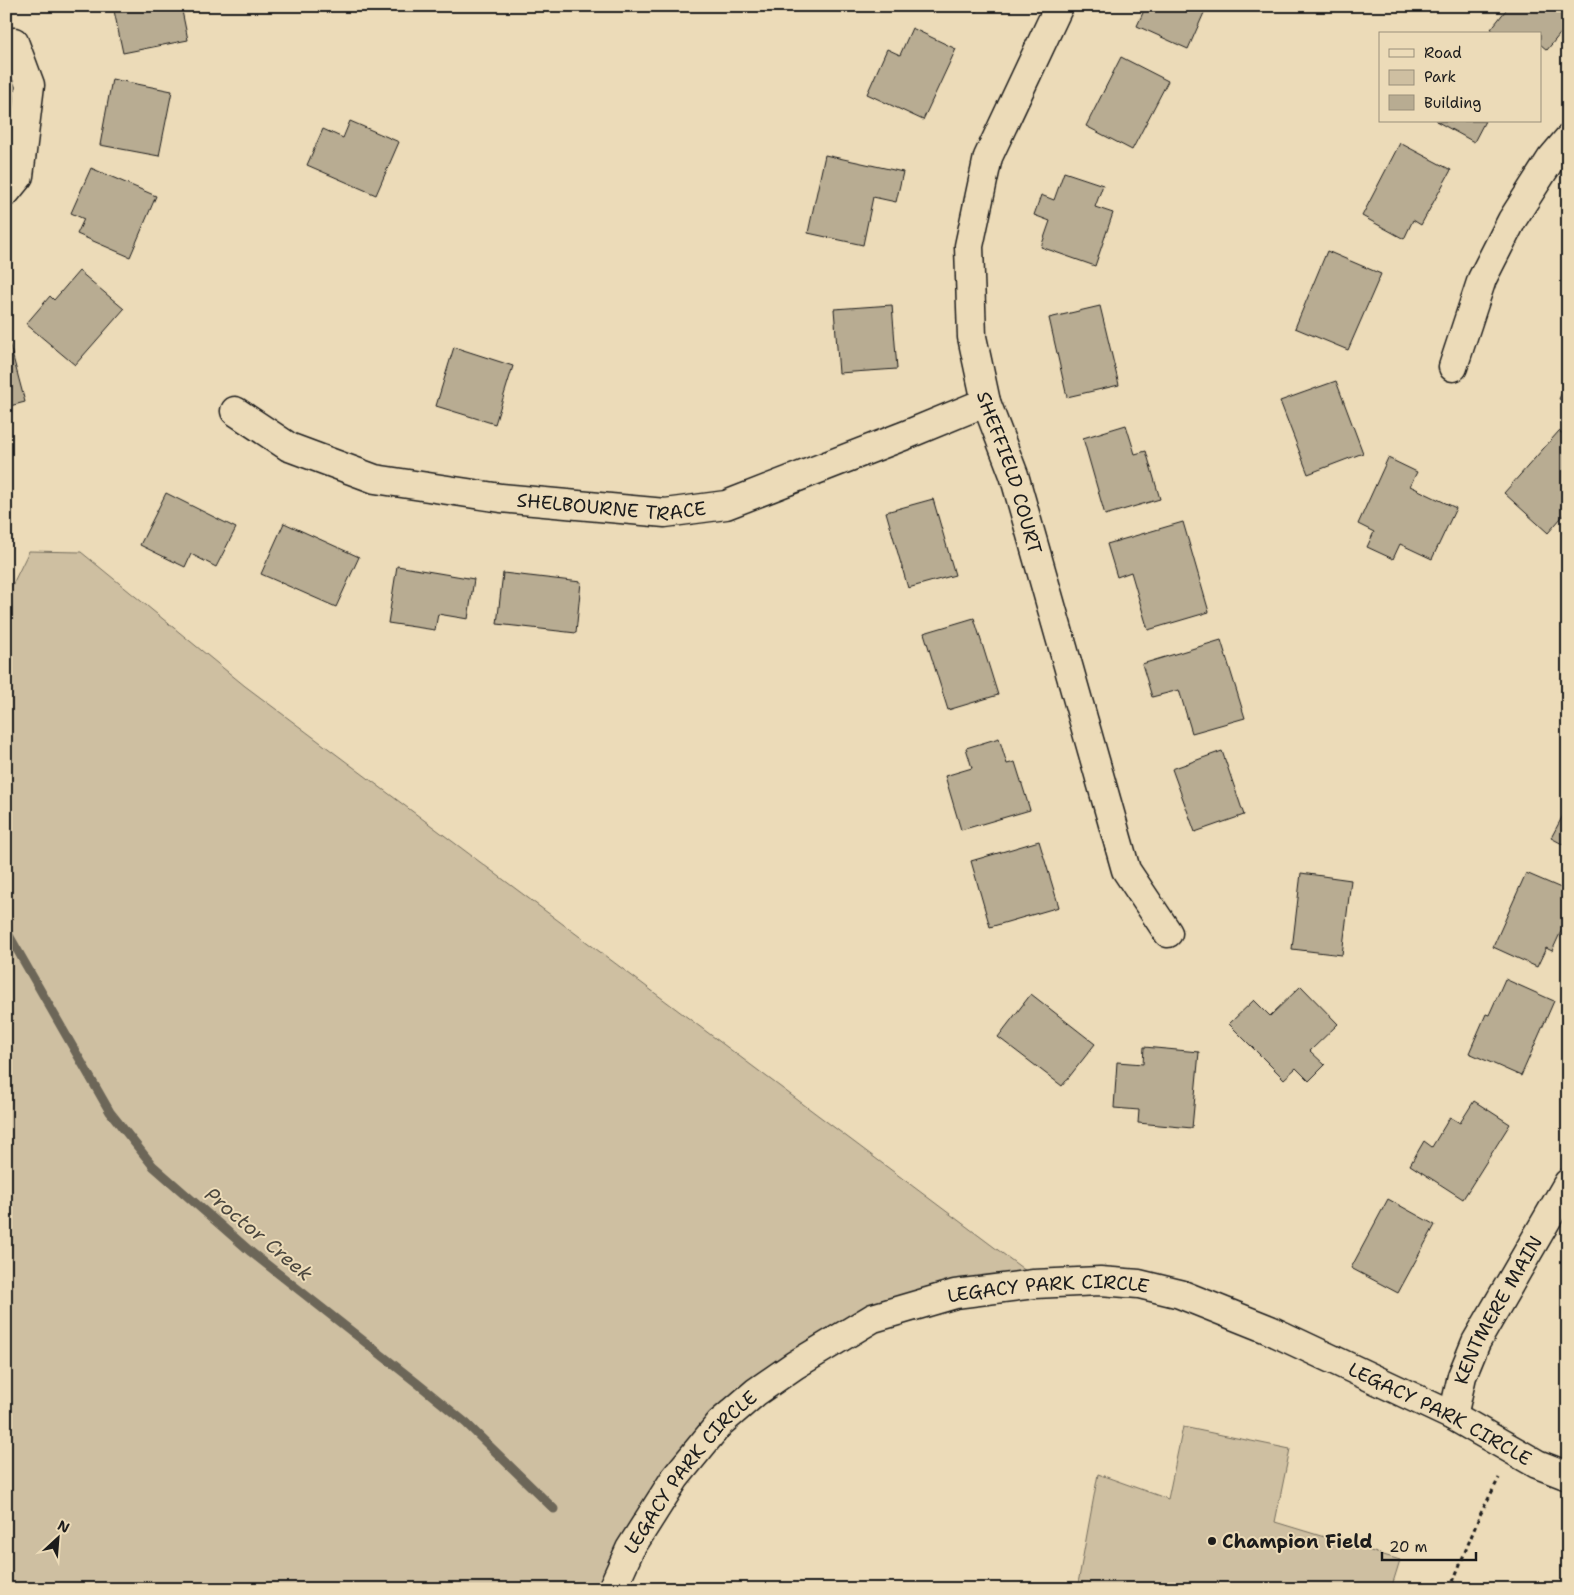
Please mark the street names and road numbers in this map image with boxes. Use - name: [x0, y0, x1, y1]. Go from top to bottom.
- street label: SHEFFIELD COURT: [971, 389, 1048, 557]
- street label: SHELBOURNE TRACE: [516, 487, 708, 526]
- street label: KENTMERE MAIN: [1449, 1231, 1548, 1387]
- street label: LEGACY PARK CIRCLE: [944, 1269, 1152, 1309]
- street label: LEGACY PARK CIRCLE: [1344, 1357, 1536, 1471]
- street label: LEGACY PARK CIRCLE: [618, 1385, 762, 1559]

